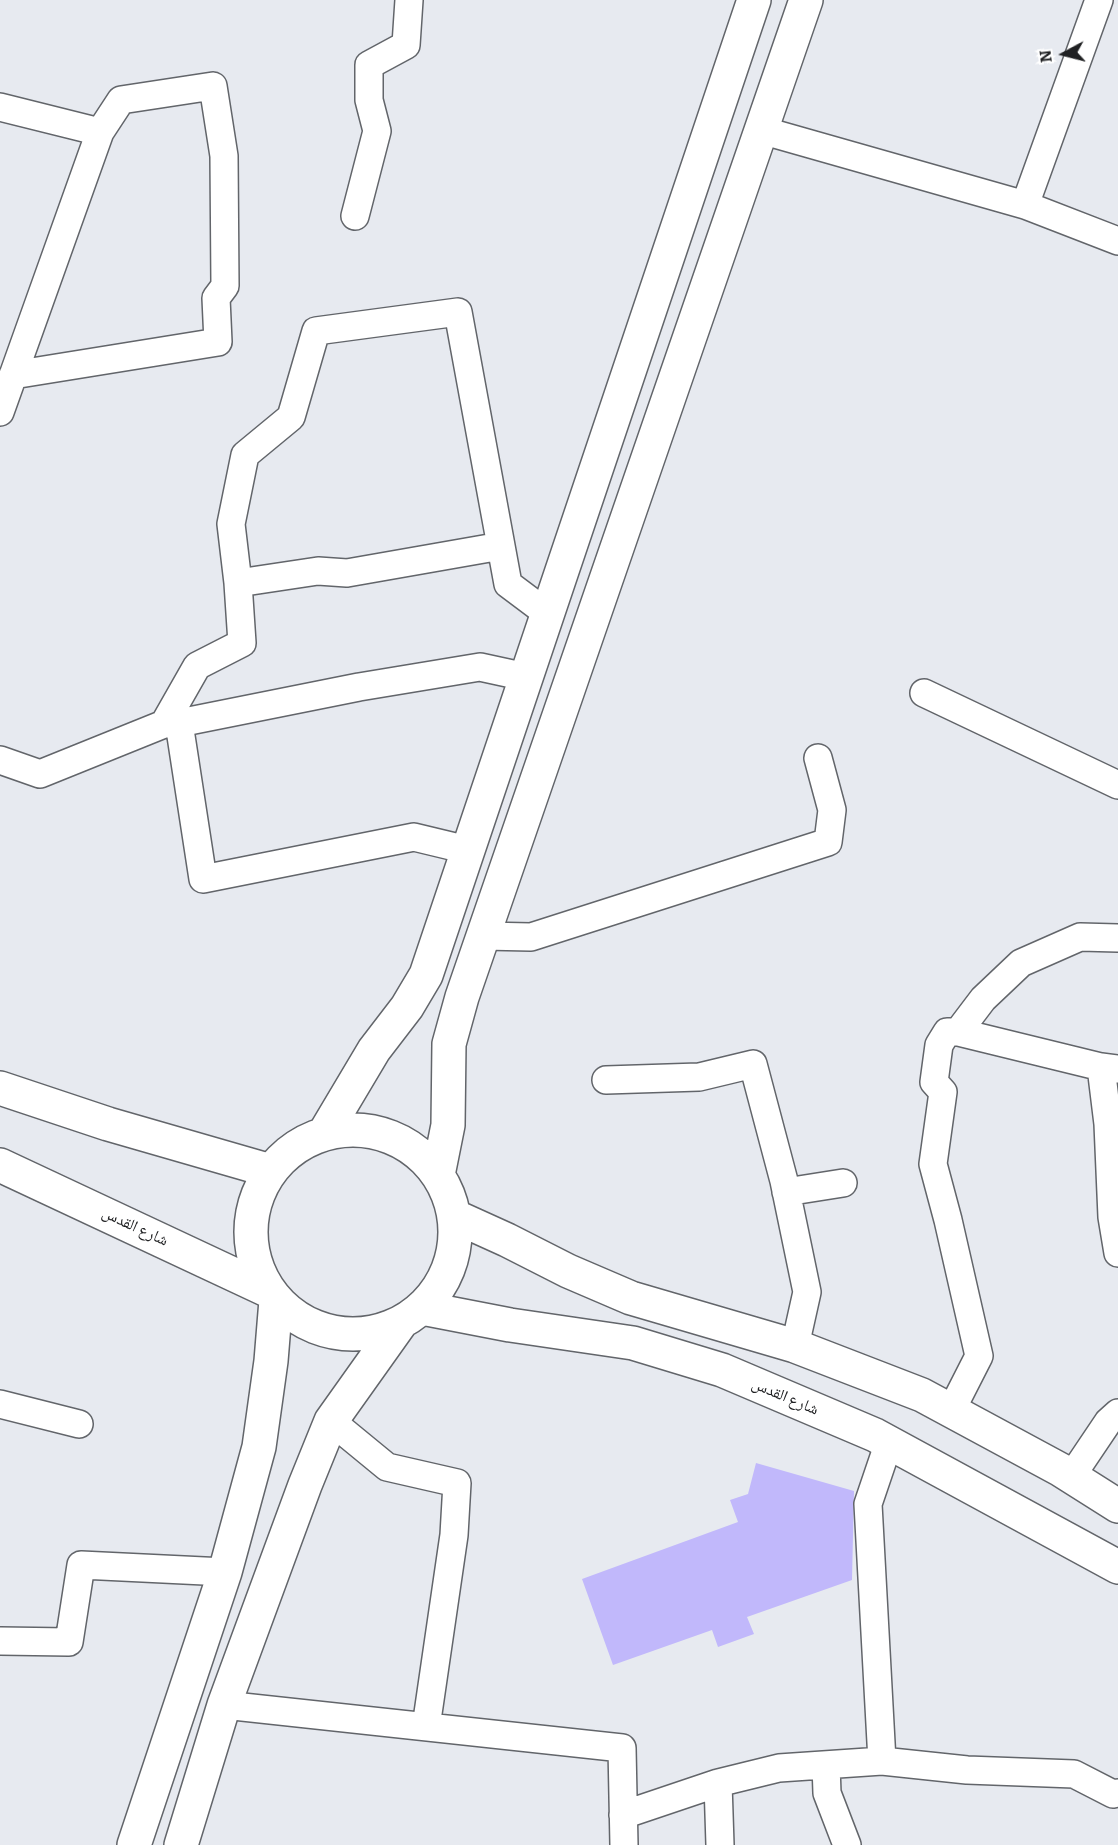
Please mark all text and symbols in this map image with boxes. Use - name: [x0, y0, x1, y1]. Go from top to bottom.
- north arrow: [1034, 24, 1094, 84]
- text: N: [1035, 49, 1056, 64]
- street label: شارع القدس: [99, 1203, 171, 1251]
- street label: شارع القدس: [749, 1374, 821, 1420]

